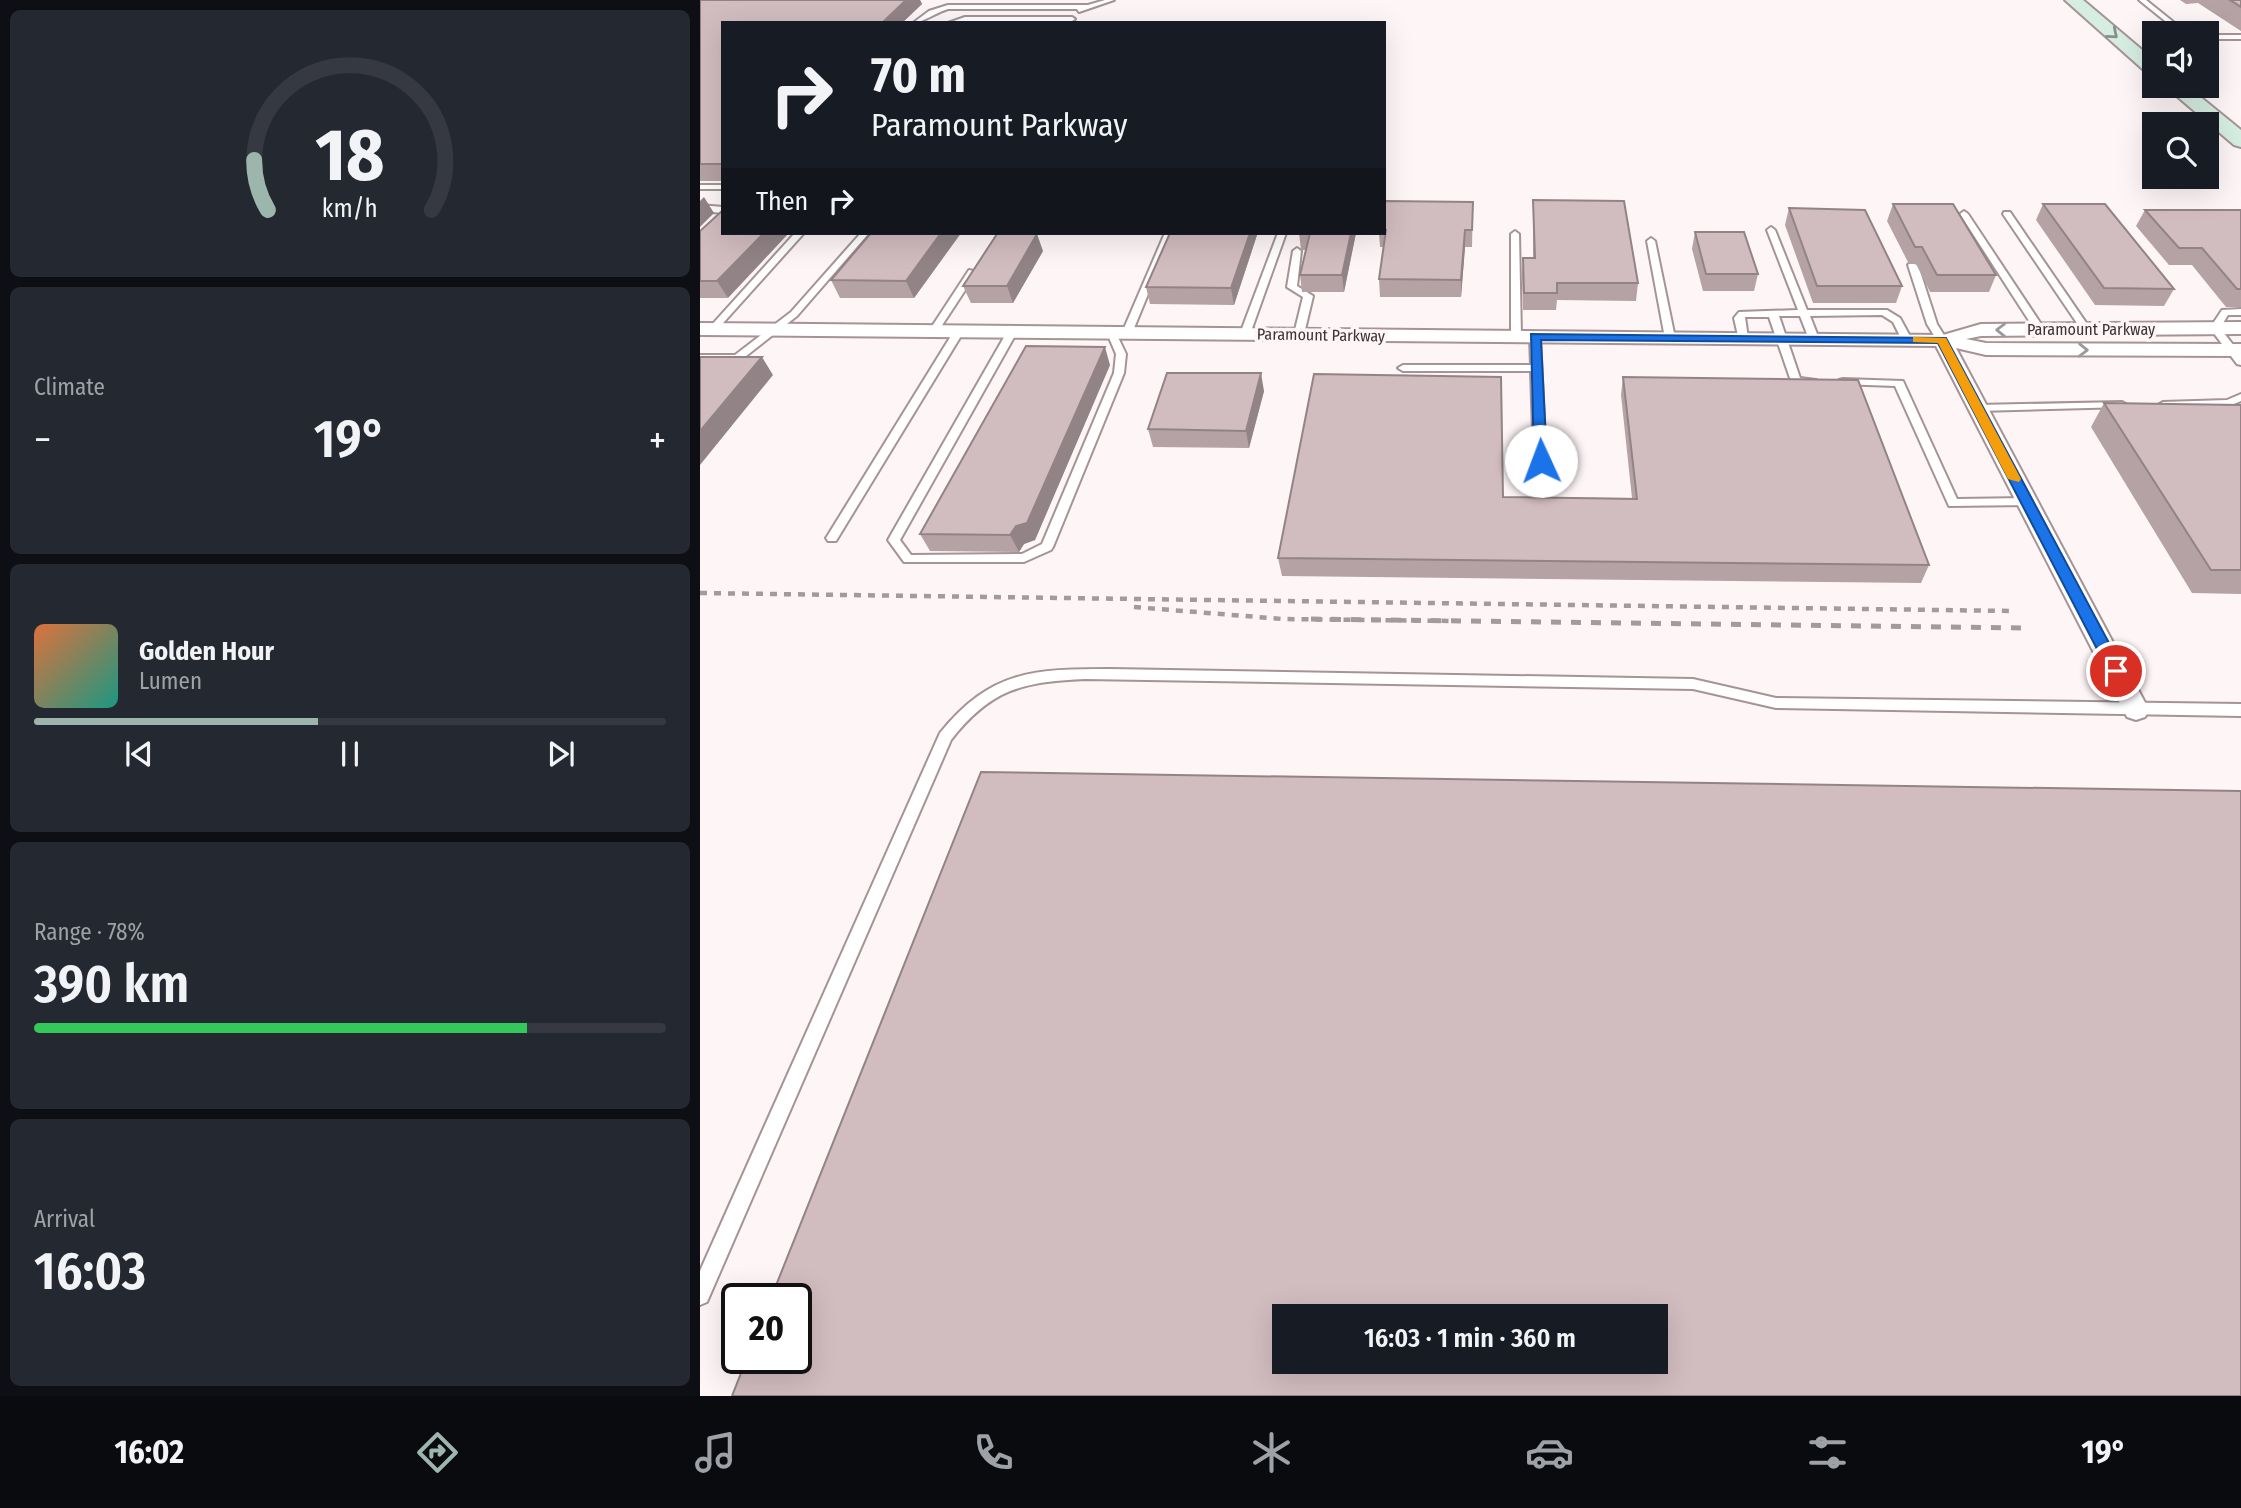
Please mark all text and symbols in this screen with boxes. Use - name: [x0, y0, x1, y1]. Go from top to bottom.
- map controls: [2142, 21, 2219, 189]
- button: sound: [2142, 21, 2219, 98]
- one-way arrow: [2106, 26, 2118, 39]
- text: 70 m: [871, 46, 966, 105]
- icon: right: [756, 49, 847, 140]
- text: Paramount Parkway: [871, 106, 1127, 144]
- text: 18: [315, 112, 385, 199]
- button: search: [2142, 112, 2219, 189]
- icon: right: [822, 182, 860, 220]
- text: Then: [756, 186, 808, 217]
- text: km/h: [322, 193, 378, 223]
- street label: Paramount Parkway: [2027, 320, 2156, 339]
- one-way arrow: [1996, 322, 2006, 338]
- street label: Paramount Parkway: [1257, 324, 1386, 346]
- one-way arrow: [2077, 343, 2088, 358]
- text: Climate: [34, 373, 105, 401]
- text: 19°: [314, 408, 386, 471]
- text: −: [34, 417, 51, 463]
- text: +: [649, 417, 666, 463]
- position arrow: [1504, 424, 1578, 498]
- text: Golden Hour: [139, 636, 274, 667]
- pin: [2086, 641, 2146, 701]
- icon: arrive: [2097, 652, 2135, 690]
- text: Lumen: [139, 667, 202, 695]
- icon: previous: [120, 735, 158, 773]
- icon: pause: [331, 735, 369, 773]
- icon: next: [542, 735, 580, 773]
- text: Range · 78%: [34, 918, 145, 946]
- text: 390 km: [34, 953, 189, 1016]
- text: Arrival: [34, 1205, 95, 1233]
- text: 16:03: [34, 1240, 146, 1303]
- speed limit sign: 20: [721, 1283, 812, 1374]
- text: 16:03 · 1 min · 360 m: [1364, 1323, 1576, 1354]
- icon: directions: [413, 1428, 462, 1477]
- icon: music: [691, 1428, 740, 1477]
- icon: phone: [969, 1428, 1018, 1477]
- icon: climate: [1247, 1428, 1296, 1477]
- icon: car: [1525, 1428, 1574, 1477]
- icon: filters: [1803, 1428, 1852, 1477]
- text: 16:02: [115, 1433, 184, 1471]
- text: 19°: [2081, 1433, 2126, 1471]

